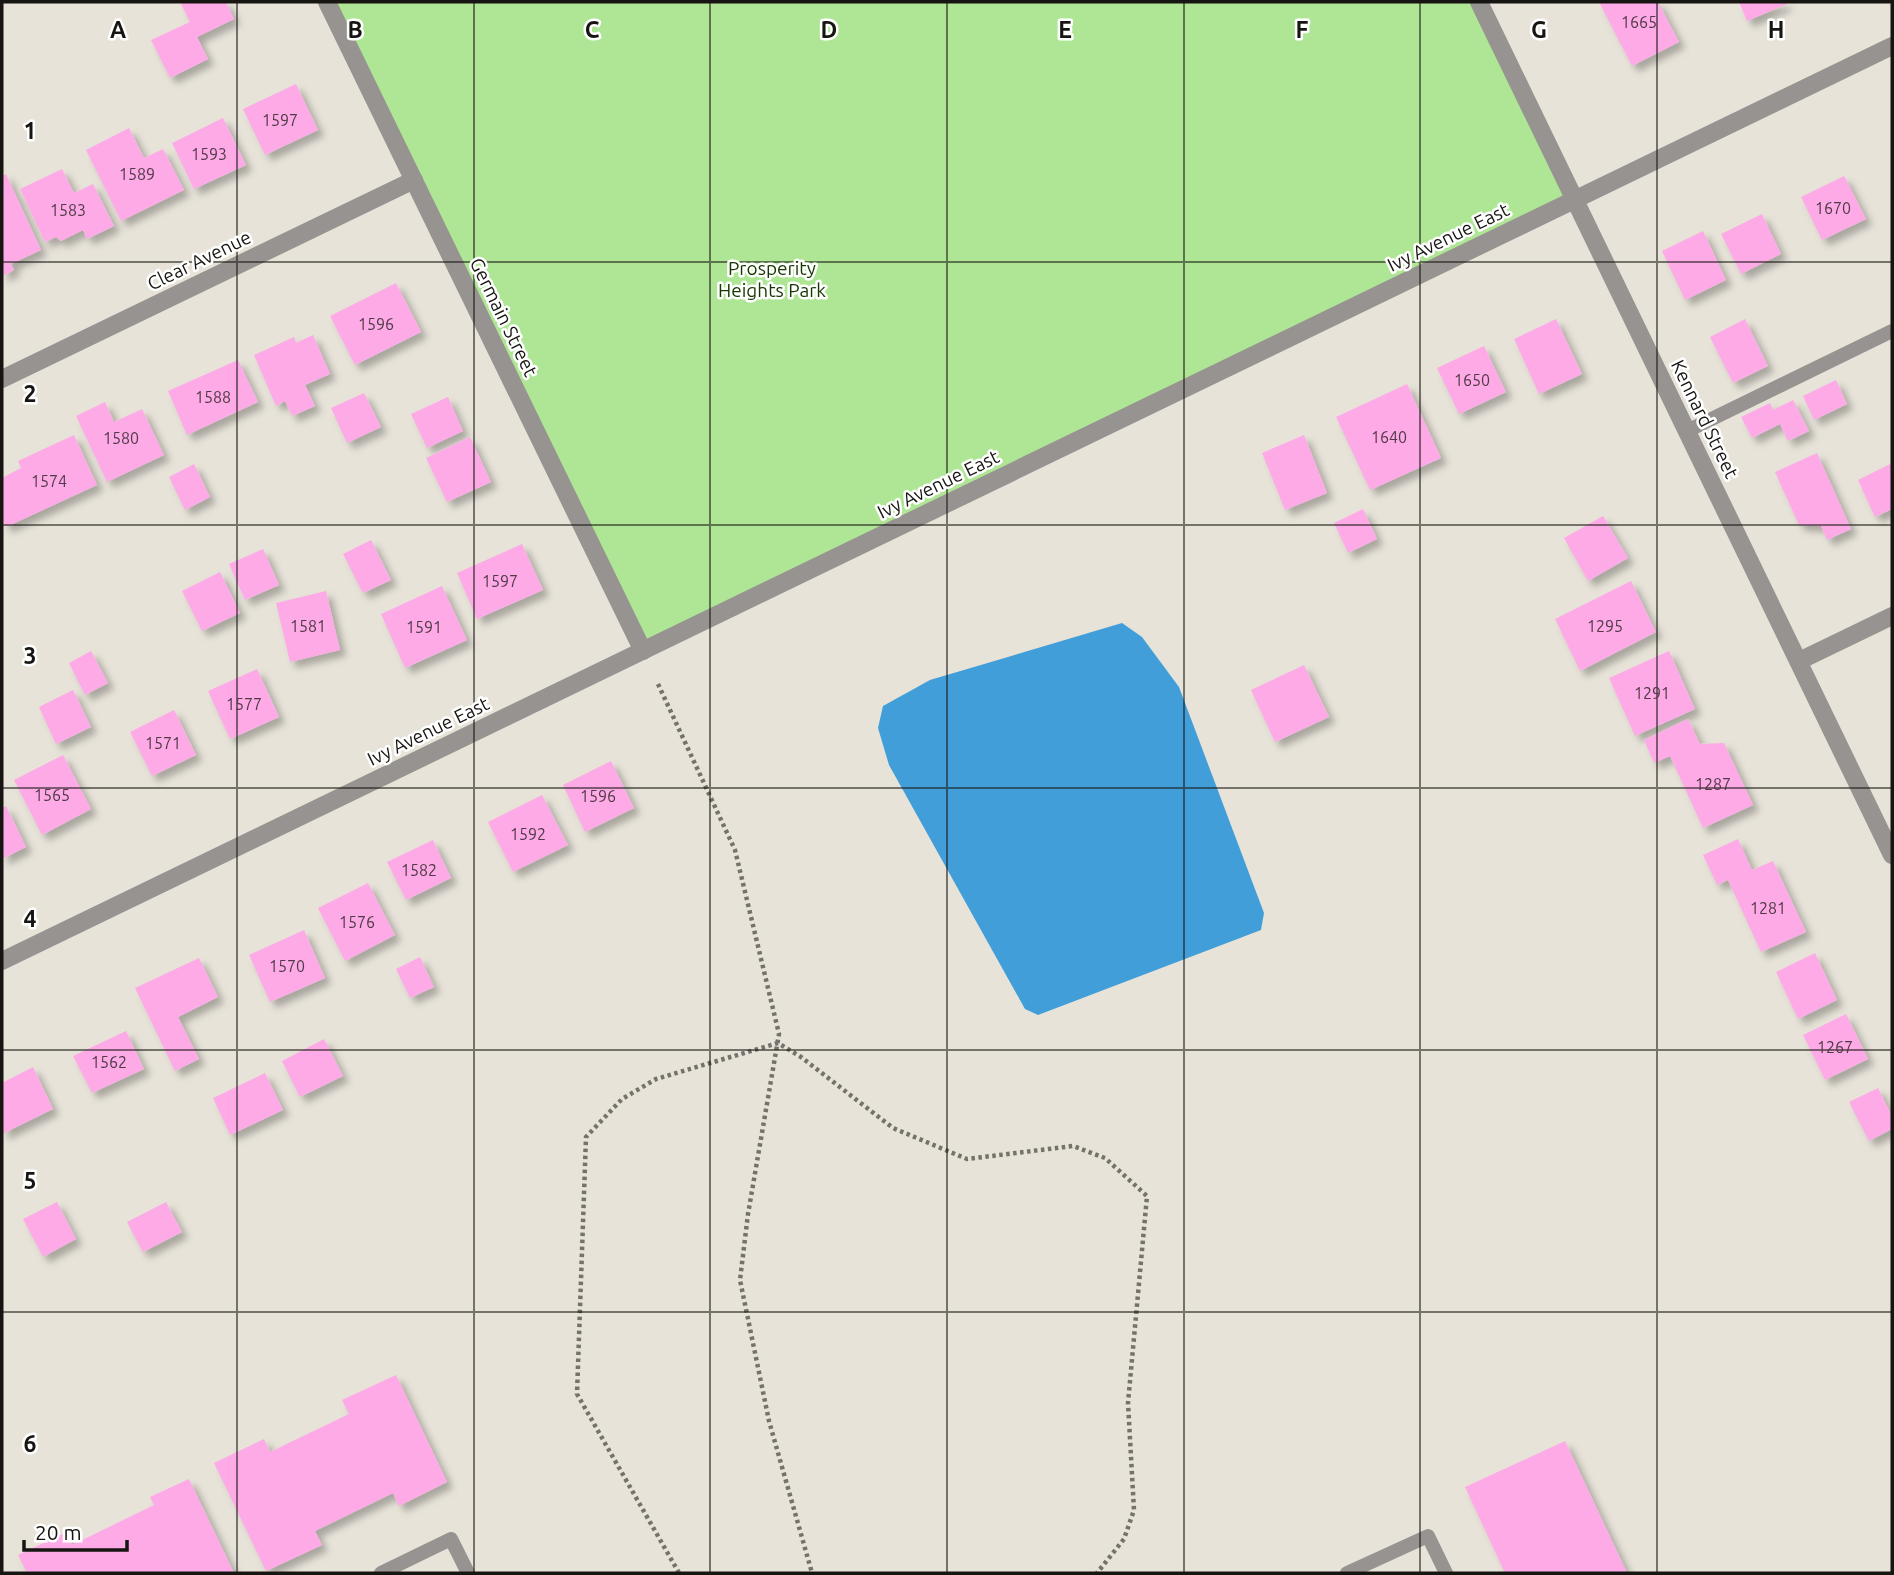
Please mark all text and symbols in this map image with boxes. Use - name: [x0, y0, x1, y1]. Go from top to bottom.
- house number: 1665: [1621, 13, 1657, 31]
- text: A: [110, 17, 126, 42]
- text: B: [347, 17, 363, 42]
- text: C: [585, 17, 600, 42]
- text: D: [821, 17, 837, 42]
- text: E: [1058, 17, 1072, 42]
- text: F: [1296, 17, 1309, 42]
- text: G: [1531, 17, 1547, 42]
- text: H: [1768, 17, 1784, 42]
- house number: 1597: [262, 111, 298, 129]
- text: 1: [24, 118, 36, 143]
- house number: 1593: [191, 145, 227, 163]
- house number: 1589: [119, 165, 155, 183]
- street label: Ivy Avenue East: [1384, 198, 1513, 276]
- house number: 1670: [1815, 199, 1851, 217]
- house number: 1583: [50, 201, 86, 219]
- street label: Clear Avenue: [144, 225, 254, 295]
- street label: Germain Street: [466, 254, 542, 380]
- park label: Prosperity Heights Park: [718, 257, 826, 301]
- house number: 1596: [358, 315, 394, 333]
- street label: Kennard Street: [1667, 356, 1743, 482]
- house number: 1650: [1454, 371, 1490, 389]
- text: 2: [24, 381, 36, 406]
- house number: 1588: [195, 388, 231, 406]
- house number: 1640: [1371, 428, 1407, 446]
- house number: 1580: [103, 429, 139, 447]
- street label: Ivy Avenue East: [874, 445, 1003, 523]
- house number: 1574: [31, 472, 67, 490]
- house number: 1597: [482, 572, 518, 590]
- house number: 1581: [290, 617, 326, 635]
- house number: 1295: [1587, 617, 1623, 635]
- house number: 1591: [406, 618, 442, 636]
- text: 3: [24, 643, 36, 668]
- house number: 1291: [1634, 684, 1670, 702]
- street label: Ivy Avenue East: [364, 692, 493, 770]
- house number: 1577: [226, 695, 262, 713]
- house number: 1571: [145, 734, 181, 752]
- house number: 1287: [1695, 775, 1731, 793]
- house number: 1565: [34, 786, 70, 804]
- house number: 1596: [580, 787, 616, 805]
- house number: 1592: [510, 825, 546, 843]
- house number: 1582: [401, 861, 437, 879]
- house number: 1281: [1750, 899, 1786, 917]
- text: 4: [24, 906, 37, 931]
- house number: 1576: [339, 913, 375, 931]
- house number: 1570: [269, 957, 305, 975]
- house number: 1267: [1817, 1038, 1853, 1056]
- house number: 1562: [91, 1053, 127, 1071]
- text: 5: [24, 1168, 36, 1193]
- text: 6: [24, 1431, 37, 1456]
- scale bar: [24, 1508, 128, 1552]
- text: 20 m: [35, 1520, 82, 1544]

